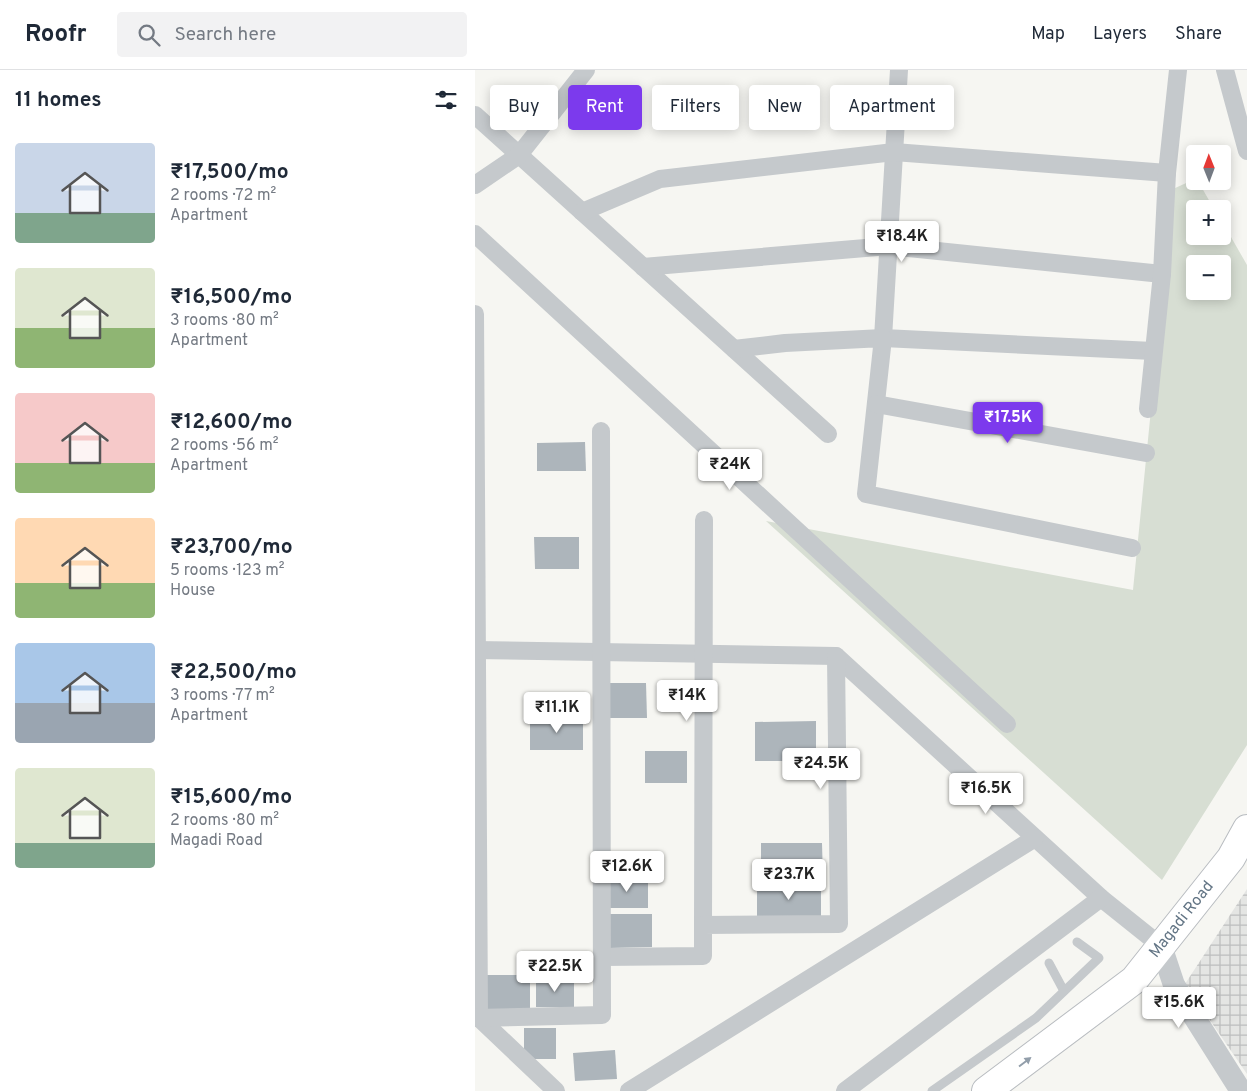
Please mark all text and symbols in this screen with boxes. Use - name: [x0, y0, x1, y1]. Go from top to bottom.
- search box: [117, 12, 467, 57]
- text: Roofr: [25, 20, 87, 50]
- icon: search: [135, 21, 163, 49]
- text: Search here: [175, 23, 276, 47]
- text: Map: [1031, 23, 1065, 46]
- text: Layers: [1093, 23, 1147, 46]
- text: Share: [1175, 23, 1222, 46]
- chip: Buy: [490, 85, 558, 130]
- chip: Rent: [568, 85, 642, 130]
- chip: Filters: [652, 85, 739, 130]
- chip: New: [749, 85, 820, 130]
- chip: Apartment: [830, 85, 954, 130]
- icon: filters: [432, 86, 460, 114]
- text: 11 homes: [15, 87, 102, 114]
- north arrow: [1186, 145, 1231, 190]
- map controls: [1186, 145, 1231, 300]
- text: ₹17,500/mo: [170, 159, 289, 186]
- icon: home: [55, 163, 115, 223]
- text: 2 rooms · 72 m²: [170, 186, 276, 206]
- button: +: [1186, 200, 1231, 245]
- text: Apartment: [170, 206, 248, 226]
- pin: ₹18.4K: [861, 220, 943, 263]
- text: ₹18.4K: [876, 227, 928, 247]
- button: −: [1186, 255, 1231, 300]
- text: ₹16,500/mo: [170, 284, 292, 311]
- icon: home: [55, 288, 115, 348]
- text: 3 rooms · 80 m²: [170, 311, 279, 331]
- text: Apartment: [170, 331, 248, 351]
- pin: ₹17.5K: [967, 402, 1049, 444]
- text: ₹17.5K: [984, 408, 1032, 428]
- text: ₹12,600/mo: [170, 409, 292, 436]
- icon: home: [55, 413, 115, 473]
- text: 2 rooms · 56 m²: [170, 436, 279, 456]
- pin: ₹24K: [700, 448, 760, 491]
- text: ₹24K: [709, 455, 751, 475]
- text: Apartment: [170, 456, 248, 476]
- text: ₹23,700/mo: [170, 534, 293, 561]
- icon: home: [55, 538, 115, 598]
- text: 5 rooms · 123 m²: [170, 561, 285, 581]
- text: House: [170, 581, 215, 601]
- text: ₹22,500/mo: [170, 659, 297, 686]
- icon: home: [55, 663, 115, 723]
- pin: ₹14K: [657, 680, 717, 722]
- text: 3 rooms · 77 m²: [170, 686, 275, 706]
- text: ₹14K: [668, 686, 706, 706]
- pin: ₹11.1K: [516, 692, 598, 734]
- text: ₹11.1K: [535, 698, 579, 718]
- text: Apartment: [170, 706, 248, 726]
- pin: ₹24.5K: [780, 748, 862, 790]
- text: ₹24.5K: [793, 754, 849, 774]
- pin: ₹16.5K: [945, 772, 1027, 815]
- text: ₹16.5K: [960, 779, 1012, 799]
- text: ₹15,600/mo: [170, 784, 292, 811]
- icon: home: [55, 788, 115, 848]
- text: 2 rooms · 80 m²: [170, 811, 279, 831]
- text: Magadi Road: [170, 831, 263, 851]
- pin: ₹12.6K: [586, 850, 668, 893]
- text: ₹12.6K: [601, 857, 653, 877]
- pin: ₹23.7K: [748, 858, 830, 901]
- text: ₹23.7K: [763, 865, 815, 885]
- street label: Magadi Road: [1145, 877, 1219, 962]
- pin: ₹22.5K: [514, 950, 596, 993]
- text: ₹22.5K: [527, 957, 583, 977]
- pin: ₹15.6K: [1138, 986, 1220, 1029]
- text: ₹15.6K: [1153, 993, 1205, 1013]
- one-way arrow: [1018, 1056, 1031, 1067]

